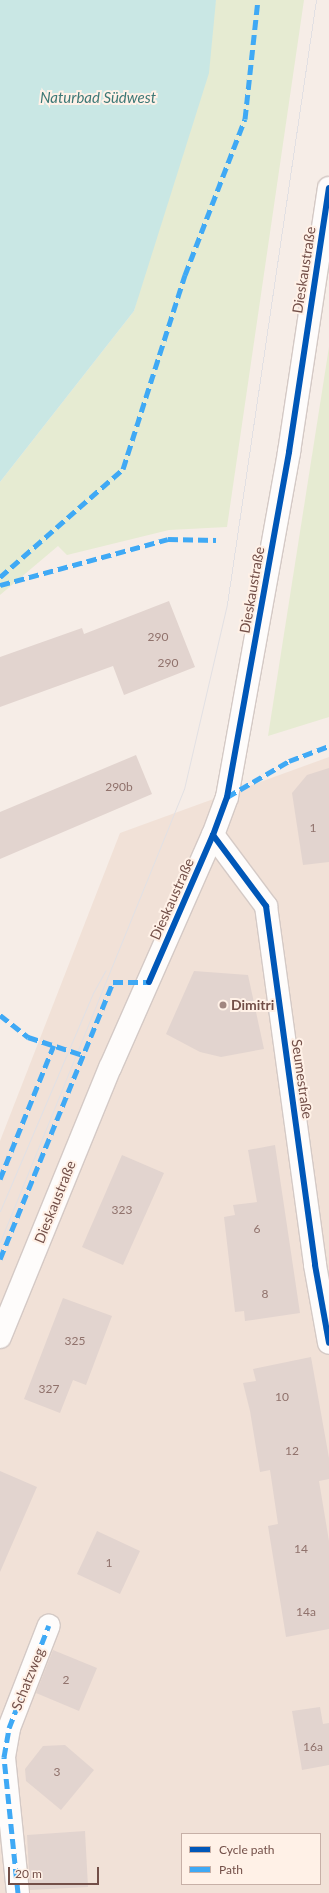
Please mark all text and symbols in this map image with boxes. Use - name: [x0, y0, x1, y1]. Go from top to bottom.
- water label: Naturbad Südwest: [40, 89, 156, 107]
- street label: Dieskaustraße: [289, 225, 319, 315]
- street label: Dieskaustraße: [236, 545, 268, 635]
- house number: 290: [148, 630, 168, 644]
- house number: 290: [158, 656, 178, 670]
- house number: 290b: [105, 780, 133, 794]
- house number: 1: [310, 821, 316, 835]
- street label: Dieskaustraße: [146, 856, 198, 942]
- place label: Dimitri: [231, 997, 274, 1013]
- marker: Dimitri: [218, 1000, 228, 1010]
- street label: Seumestraße: [288, 1038, 316, 1120]
- street label: Dieskaustraße: [31, 1158, 79, 1246]
- house number: 323: [112, 1203, 132, 1217]
- house number: 6: [254, 1222, 260, 1236]
- house number: 8: [262, 1287, 268, 1301]
- house number: 325: [65, 1334, 85, 1348]
- house number: 327: [39, 1382, 59, 1396]
- house number: 10: [275, 1390, 289, 1404]
- house number: 12: [285, 1444, 299, 1458]
- house number: 14: [294, 1542, 308, 1556]
- house number: 1: [106, 1556, 112, 1570]
- house number: 14a: [296, 1605, 316, 1619]
- street label: Schatzweg: [8, 1645, 48, 1713]
- house number: 2: [63, 1673, 69, 1687]
- house number: 16a: [303, 1740, 323, 1754]
- house number: 3: [54, 1765, 60, 1779]
- legend: [181, 1833, 321, 1885]
- text: Cycle path: [219, 1842, 274, 1857]
- scale bar: [10, 1859, 101, 1885]
- text: Path: [219, 1862, 243, 1877]
- text: 20 m: [15, 1866, 42, 1881]

